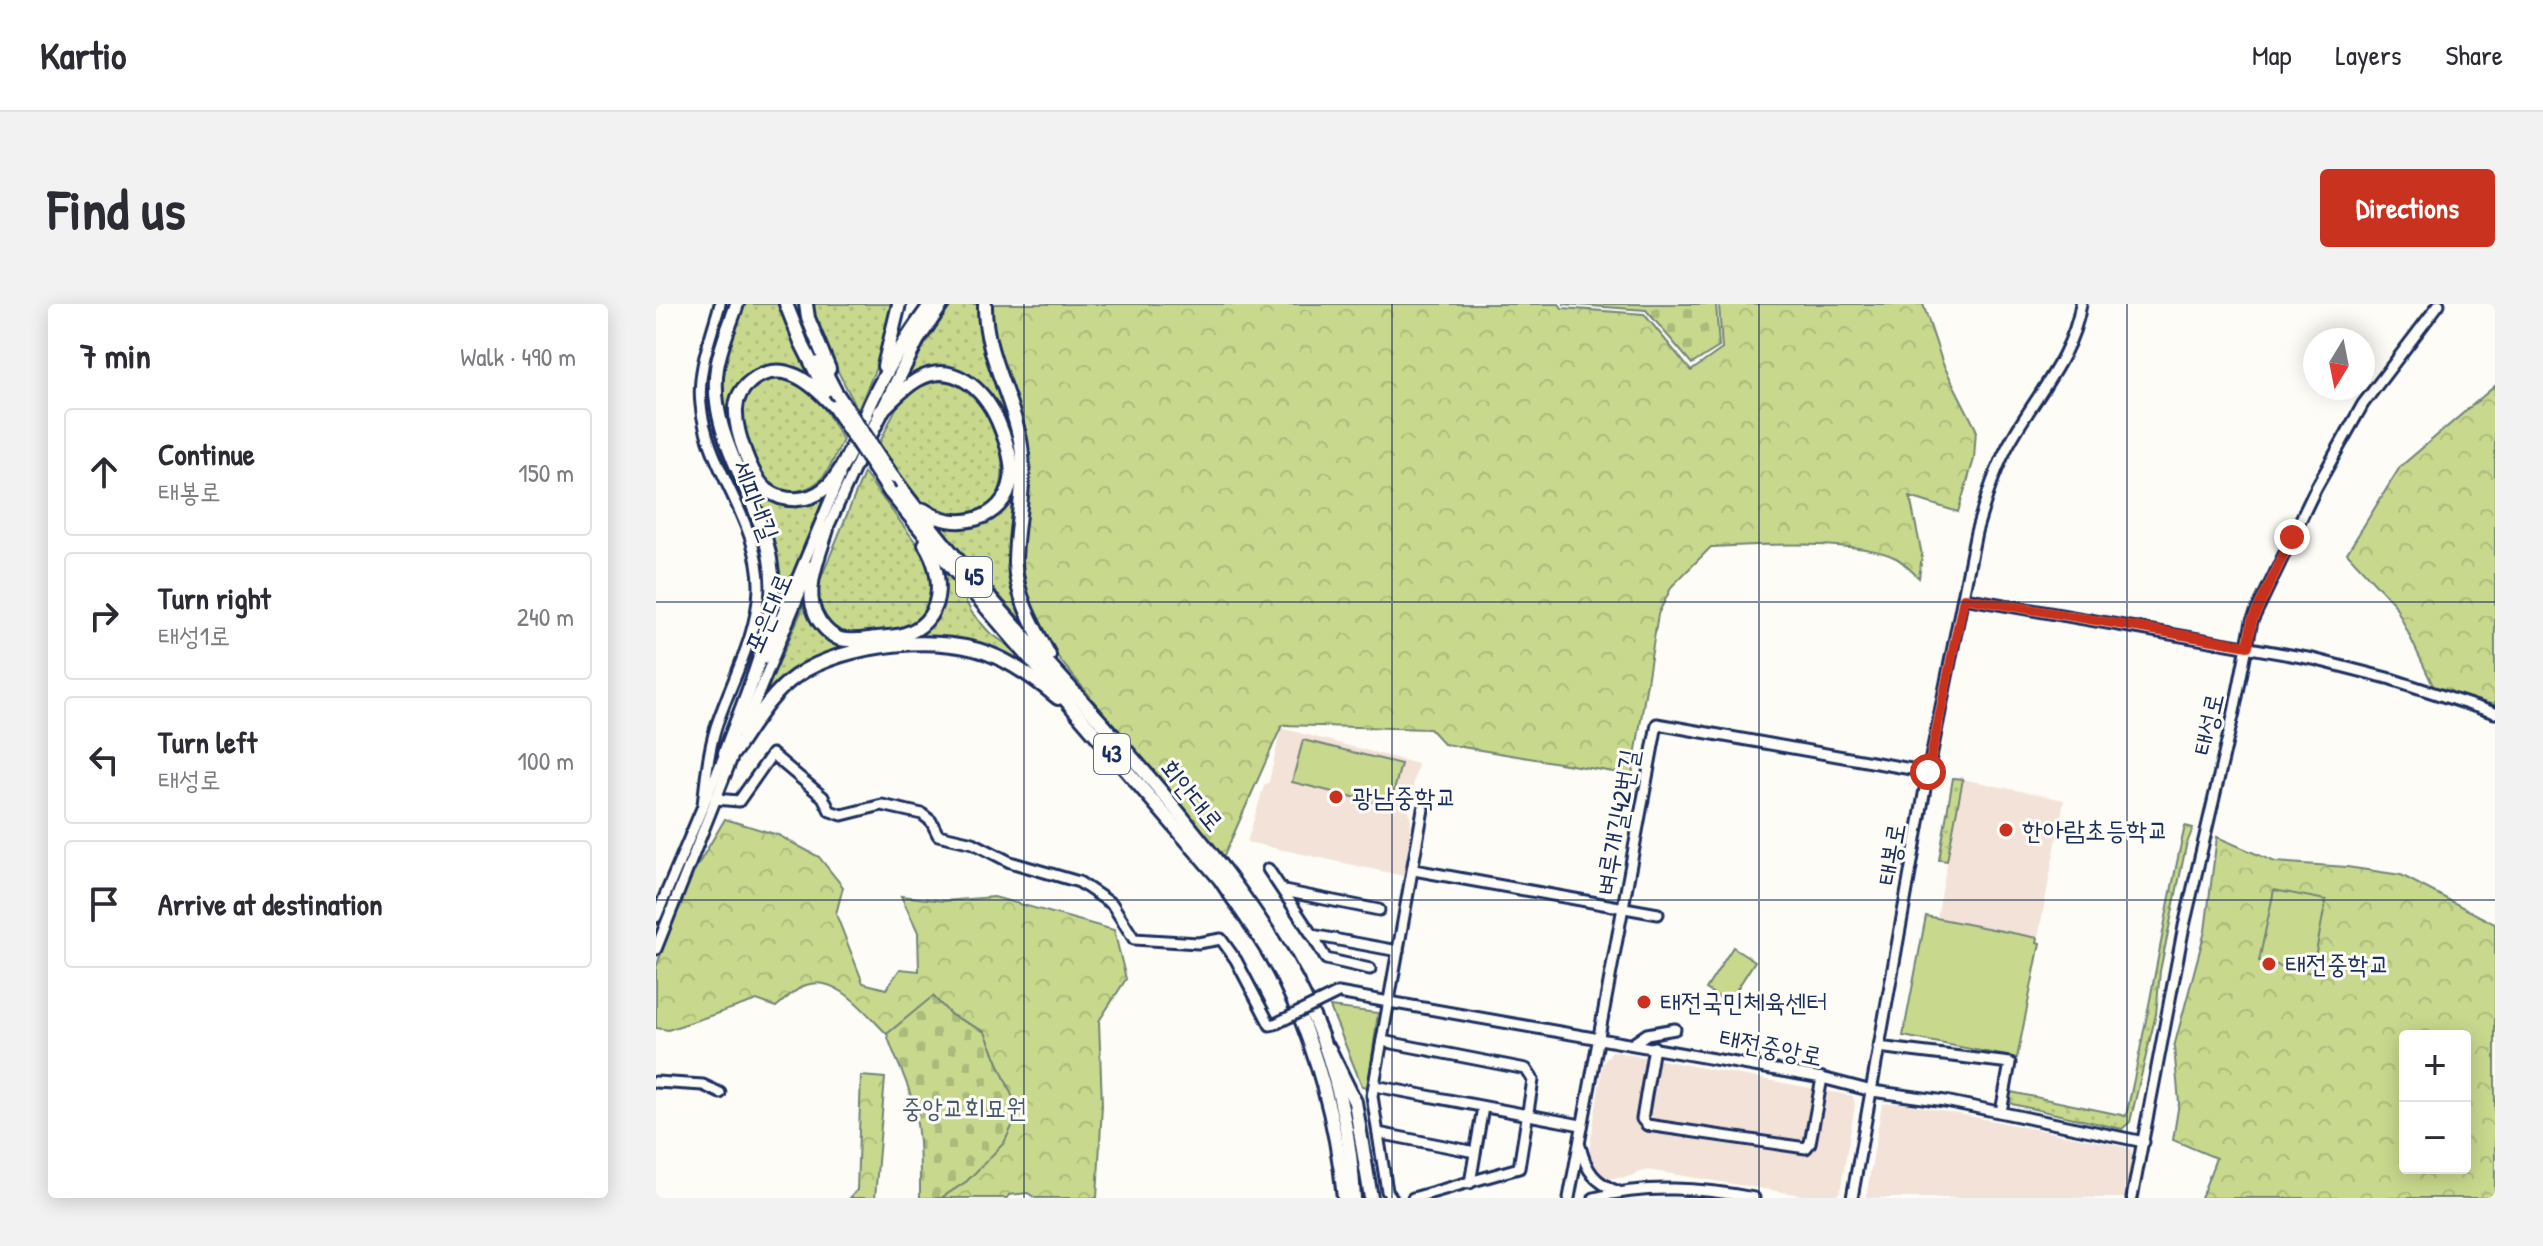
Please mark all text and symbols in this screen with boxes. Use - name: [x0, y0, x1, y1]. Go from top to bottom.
- text: Kartio: [40, 29, 126, 81]
- text: Map: [2252, 36, 2292, 74]
- text: Layers: [2336, 36, 2401, 74]
- text: Share: [2445, 36, 2503, 74]
- button: Directions: [2320, 169, 2495, 247]
- text: Find us: [48, 171, 186, 246]
- north arrow: [2303, 328, 2375, 400]
- text: 7 min: [80, 333, 151, 379]
- text: Walk · 490 m: [460, 339, 576, 374]
- text: Continue: [158, 434, 255, 474]
- icon: ahead: [82, 450, 126, 494]
- street label: 세피내길: [725, 454, 788, 545]
- text: 150 m: [518, 455, 574, 490]
- text: 태봉로: [158, 474, 221, 509]
- route end: [2274, 519, 2310, 555]
- road number: 45: [956, 557, 992, 597]
- street label: 포은대로: [735, 567, 800, 658]
- text: Turn right: [158, 578, 271, 618]
- icon: right: [82, 594, 126, 638]
- text: 240 m: [517, 599, 574, 634]
- text: 태성1로: [158, 618, 230, 653]
- street label: 태성로: [2183, 689, 2232, 758]
- text: Turn left: [158, 722, 257, 762]
- road number: 43: [1094, 734, 1130, 774]
- icon: left: [82, 738, 126, 782]
- text: 100 m: [518, 743, 574, 778]
- street label: 벼루개길42번길: [1586, 746, 1647, 898]
- street label: 회안대로: [1152, 751, 1232, 838]
- route start: [1910, 754, 1946, 790]
- text: 태성로: [158, 762, 221, 797]
- place label: 광남중학교: [1352, 779, 1457, 814]
- marker: 광남중학교: [1327, 788, 1345, 806]
- place label: 한아람초등학교: [2022, 812, 2168, 847]
- street label: 태봉로: [1868, 820, 1913, 888]
- marker: 한아람초등학교: [1997, 821, 2015, 839]
- icon: arrive: [82, 882, 126, 926]
- text: Arrive at destination: [158, 884, 383, 924]
- place label: 태전중학교: [2285, 946, 2390, 981]
- marker: 태전중학교: [2260, 955, 2278, 973]
- place label: 태전국민체육센터: [1660, 984, 1827, 1019]
- marker: 태전국민체육센터: [1635, 993, 1653, 1011]
- street label: 태전중앙로: [1716, 1019, 1826, 1074]
- map controls: [2399, 1030, 2471, 1174]
- button: +: [2399, 1030, 2471, 1102]
- park label: 중앙교회묘원: [901, 1090, 1027, 1125]
- button: −: [2399, 1102, 2471, 1174]

